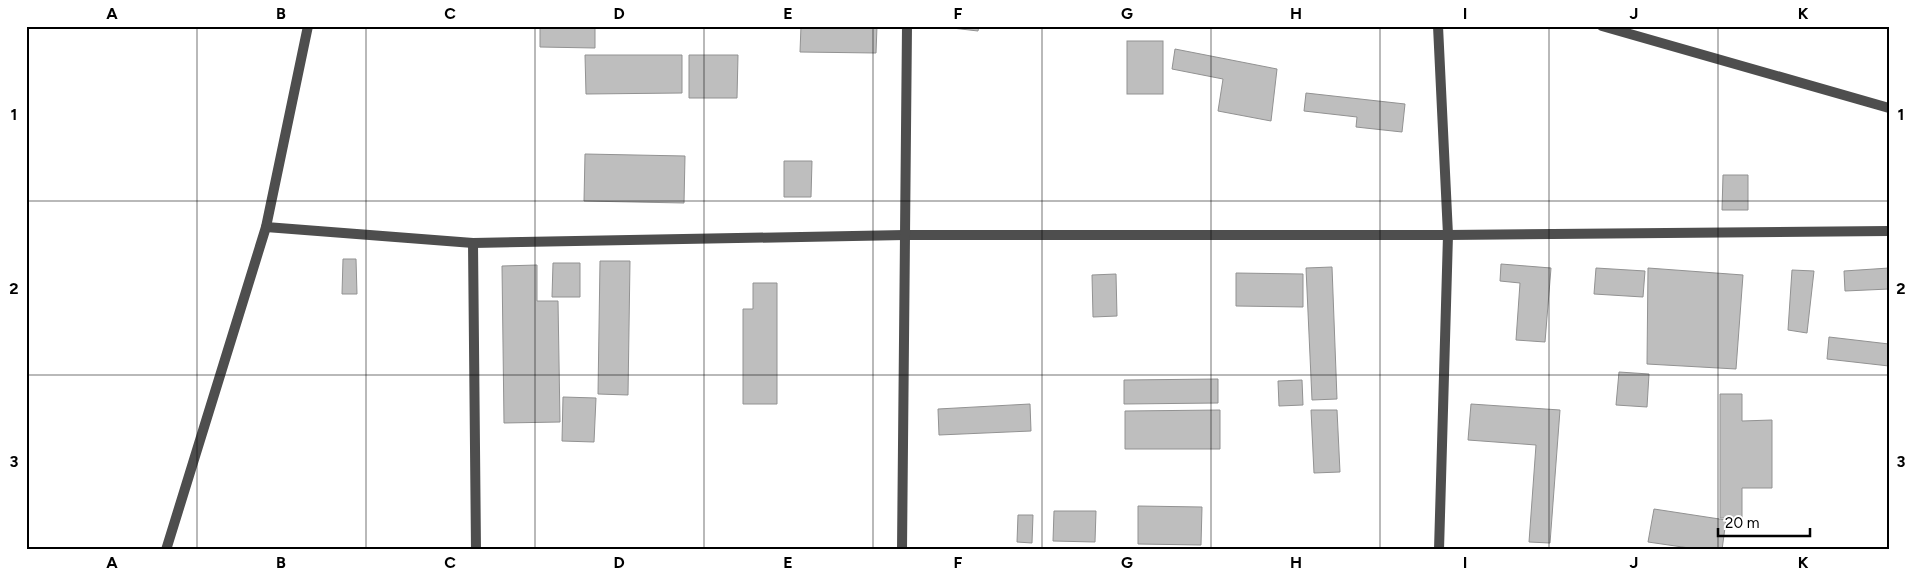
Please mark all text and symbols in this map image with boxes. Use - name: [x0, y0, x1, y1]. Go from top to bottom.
- text: A: [106, 4, 118, 23]
- text: B: [276, 4, 286, 23]
- text: C: [444, 4, 456, 23]
- text: D: [613, 4, 625, 23]
- text: E: [783, 4, 793, 23]
- text: F: [954, 4, 963, 23]
- text: G: [1121, 4, 1133, 23]
- text: H: [1290, 4, 1302, 23]
- text: I: [1463, 4, 1467, 23]
- text: J: [1630, 4, 1638, 23]
- text: K: [1798, 4, 1809, 23]
- text: 1: [11, 105, 17, 124]
- text: 1: [1898, 105, 1904, 124]
- text: 2: [9, 279, 19, 298]
- text: 2: [1896, 279, 1906, 298]
- text: 3: [10, 452, 19, 471]
- text: 3: [1897, 452, 1906, 471]
- scale bar: [1718, 506, 1810, 538]
- text: 20 m: [1725, 514, 1759, 532]
- text: A: [106, 553, 118, 572]
- text: B: [276, 553, 286, 572]
- text: C: [444, 553, 456, 572]
- text: D: [613, 553, 625, 572]
- text: E: [783, 553, 793, 572]
- text: F: [954, 553, 963, 572]
- text: G: [1121, 553, 1133, 572]
- text: H: [1290, 553, 1302, 572]
- text: I: [1463, 553, 1467, 572]
- text: J: [1630, 553, 1638, 572]
- text: K: [1798, 553, 1809, 572]

